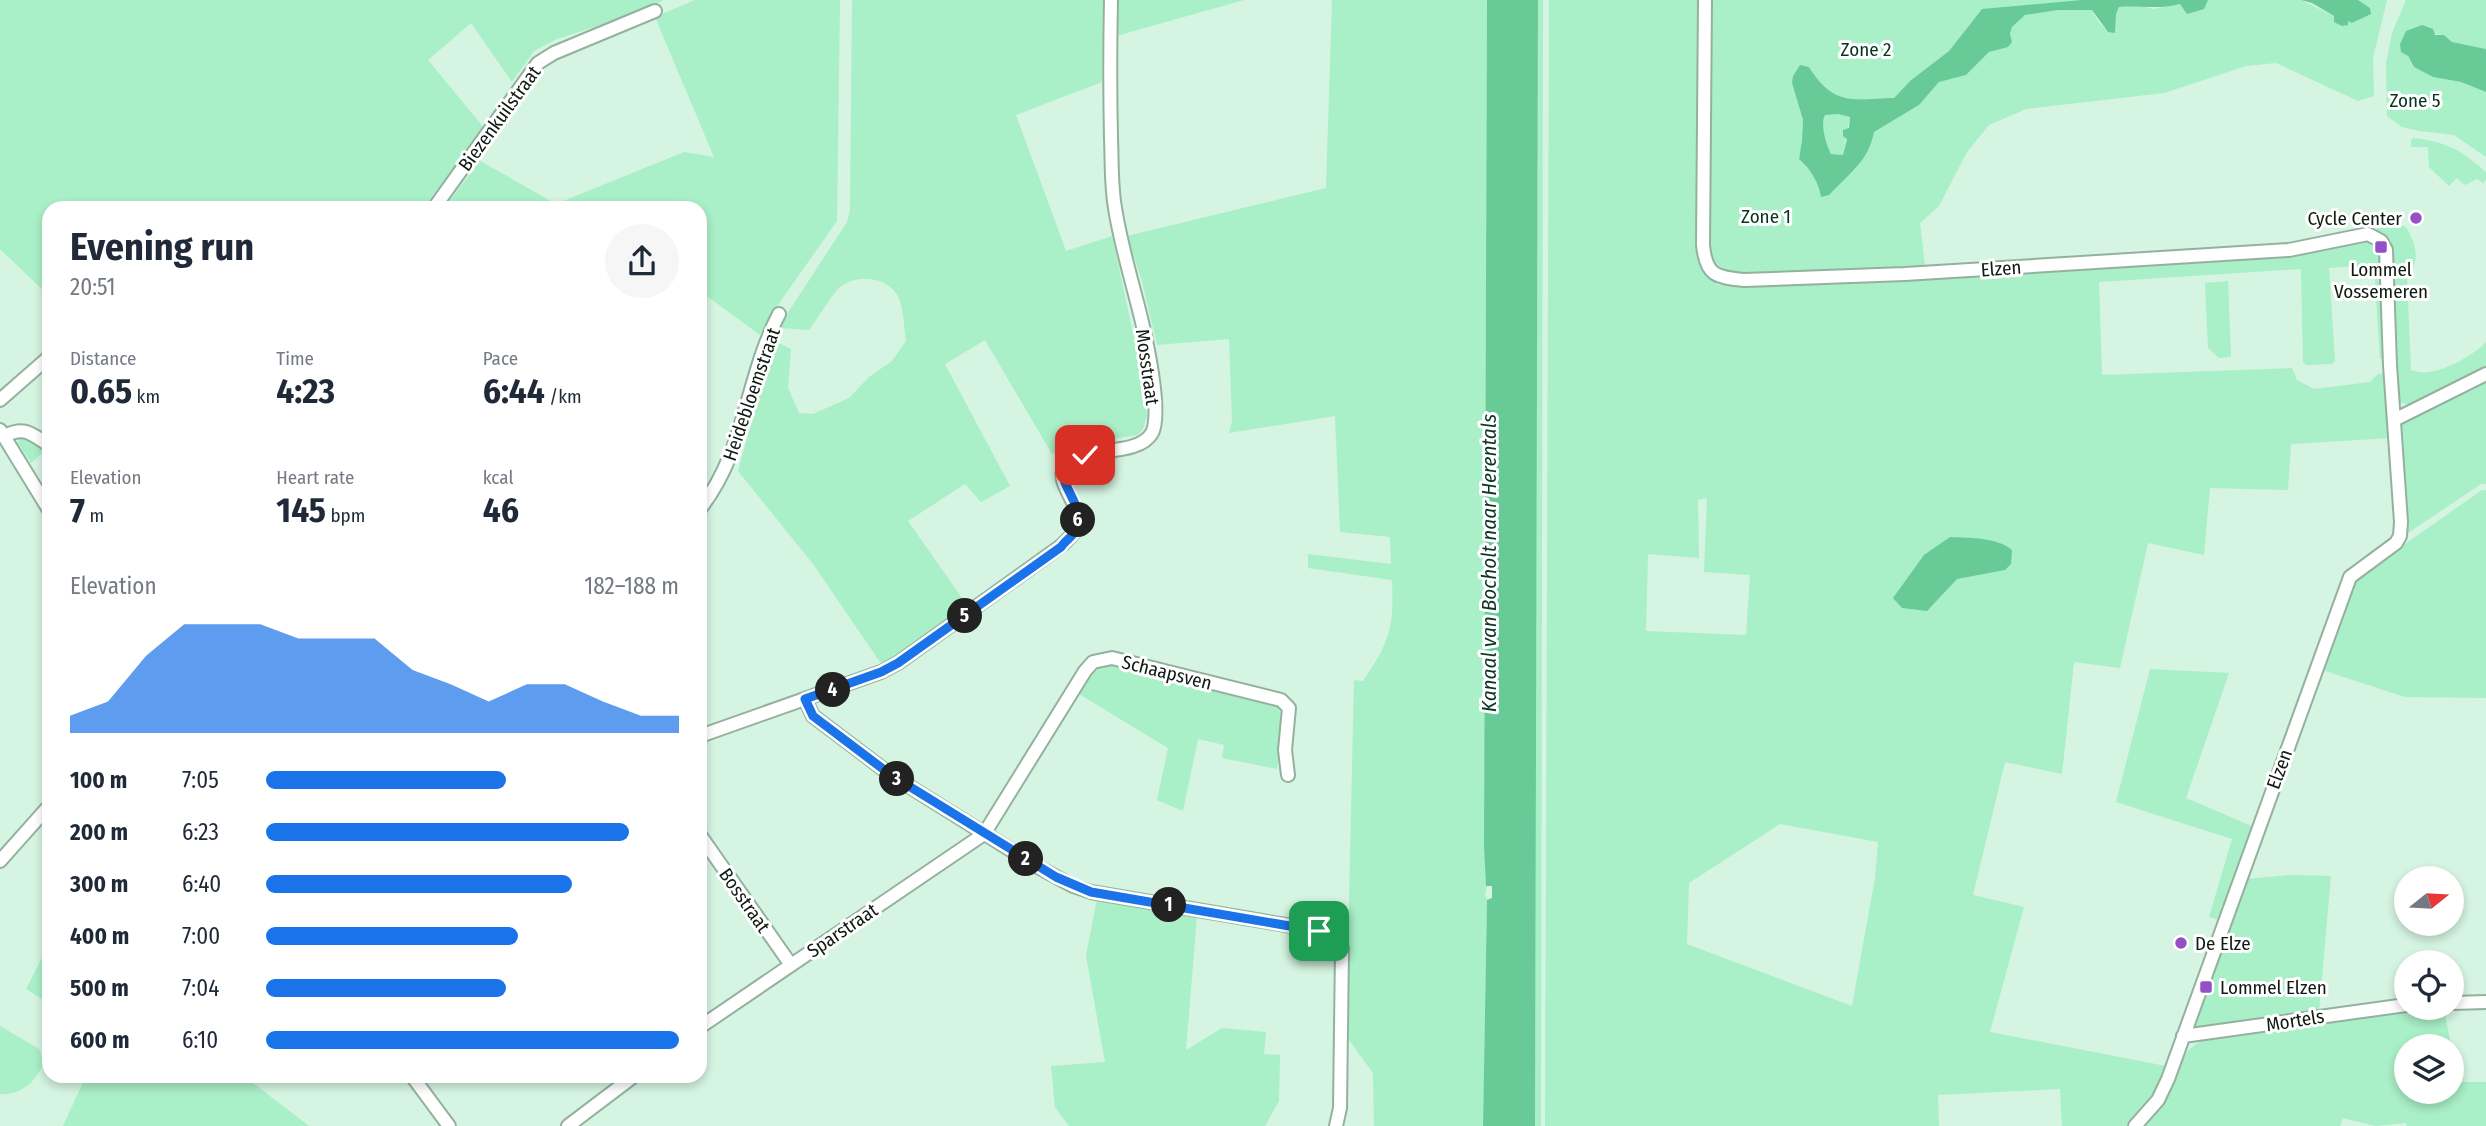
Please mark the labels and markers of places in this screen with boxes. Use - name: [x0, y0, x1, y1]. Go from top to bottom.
- place label: Cycle Center: [2307, 207, 2402, 230]
- marker: Cycle Center: [2408, 210, 2424, 226]
- marker: Lommel Vossemeren: [2373, 239, 2389, 255]
- place label: Lommel Vossemeren: [2334, 258, 2428, 303]
- pin: [1055, 425, 1115, 485]
- pin: 6: [1060, 503, 1096, 538]
- pin: 5: [948, 598, 982, 634]
- pin: 4: [816, 672, 850, 708]
- pin: 3: [880, 762, 914, 796]
- pin: 2: [1009, 842, 1044, 876]
- pin: 1: [1152, 888, 1186, 922]
- pin: [1289, 901, 1349, 961]
- place label: De Elze: [2195, 932, 2251, 955]
- marker: De Elze: [2173, 935, 2189, 951]
- place label: Lommel Elzen: [2220, 976, 2327, 999]
- marker: Lommel Elzen: [2198, 979, 2214, 995]

